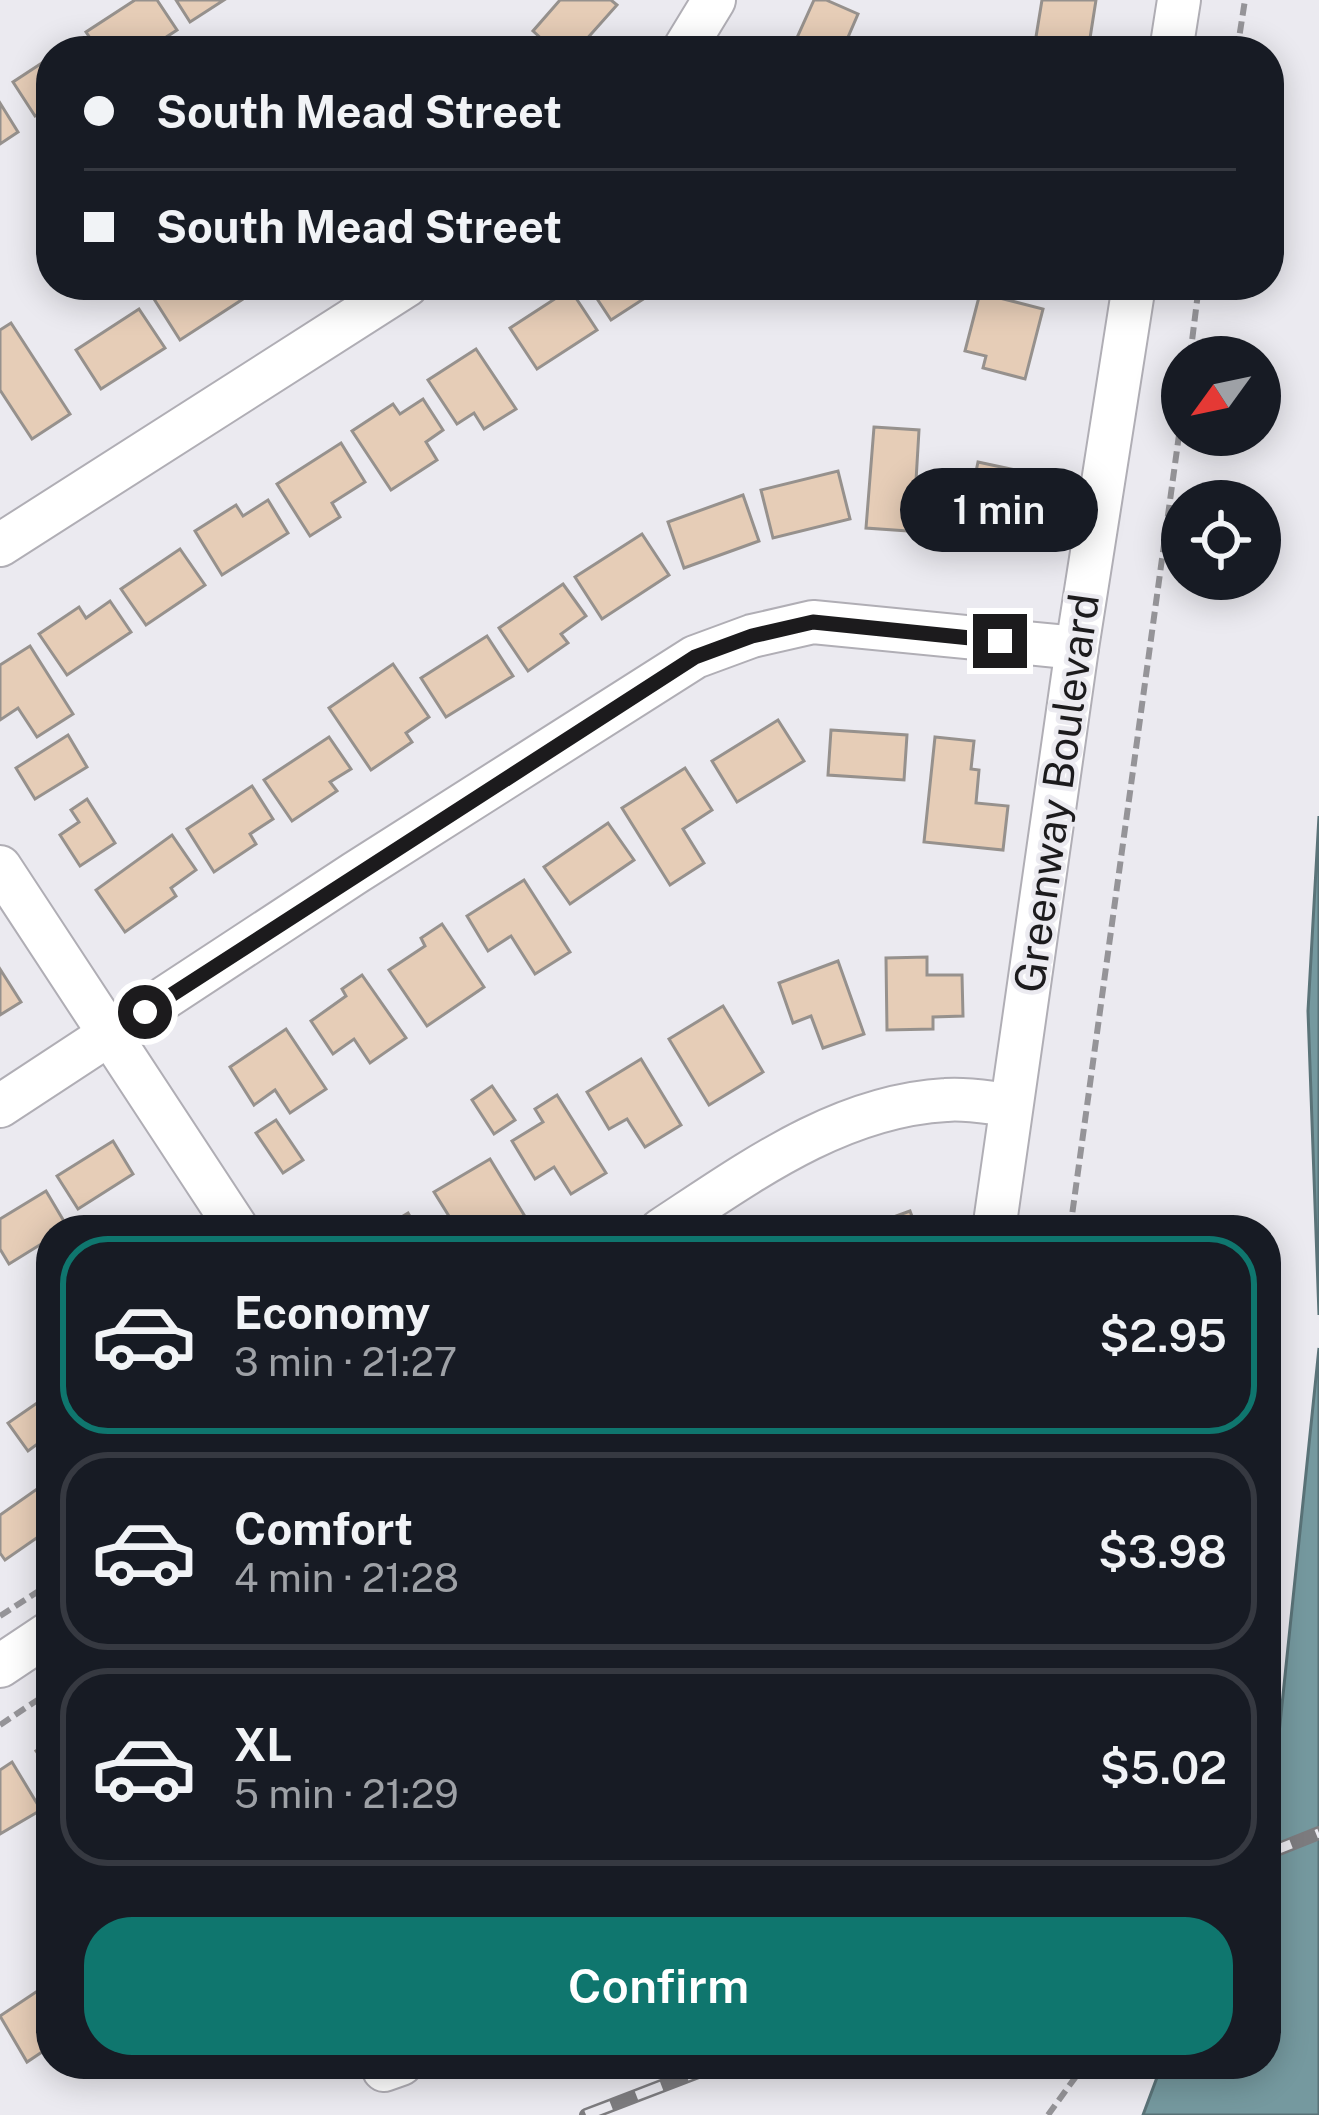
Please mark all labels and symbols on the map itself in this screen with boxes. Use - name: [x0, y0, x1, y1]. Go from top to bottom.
- north arrow: [1161, 336, 1281, 456]
- callout: 1 min: [901, 467, 1099, 551]
- street label: Greenway Boulevard: [1004, 591, 1108, 995]
- route end: [973, 614, 1027, 668]
- route start: [118, 985, 172, 1039]

